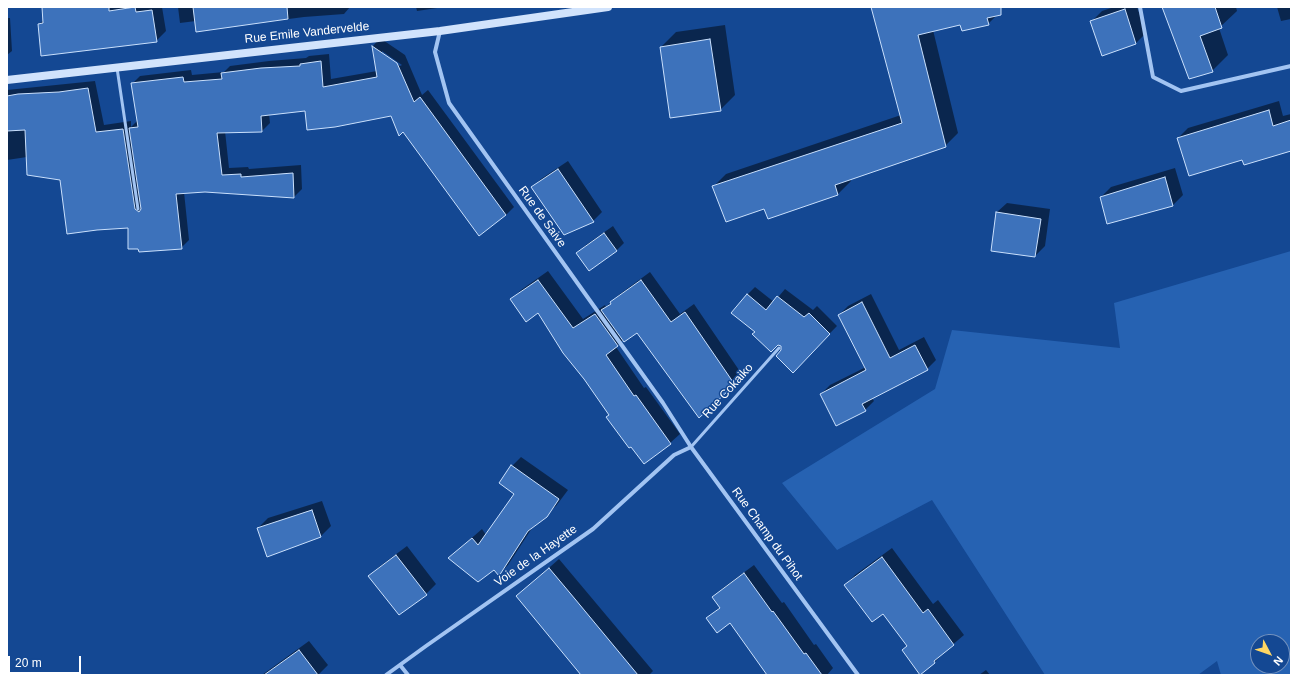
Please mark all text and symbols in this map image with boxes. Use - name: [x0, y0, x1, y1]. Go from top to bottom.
- street label: Rue Emile Vandervelde: [244, 19, 370, 47]
- street label: Rue de Saive: [515, 184, 569, 250]
- street label: Rue Cokaiko: [700, 361, 756, 421]
- street label: Rue Champ du Pihot: [728, 485, 806, 583]
- street label: Voie de la Hayette: [492, 522, 580, 590]
- north arrow: [1250, 634, 1290, 674]
- scale bar: [10, 648, 83, 674]
- text: N: [1271, 654, 1285, 668]
- text: 20 m: [15, 656, 42, 670]

